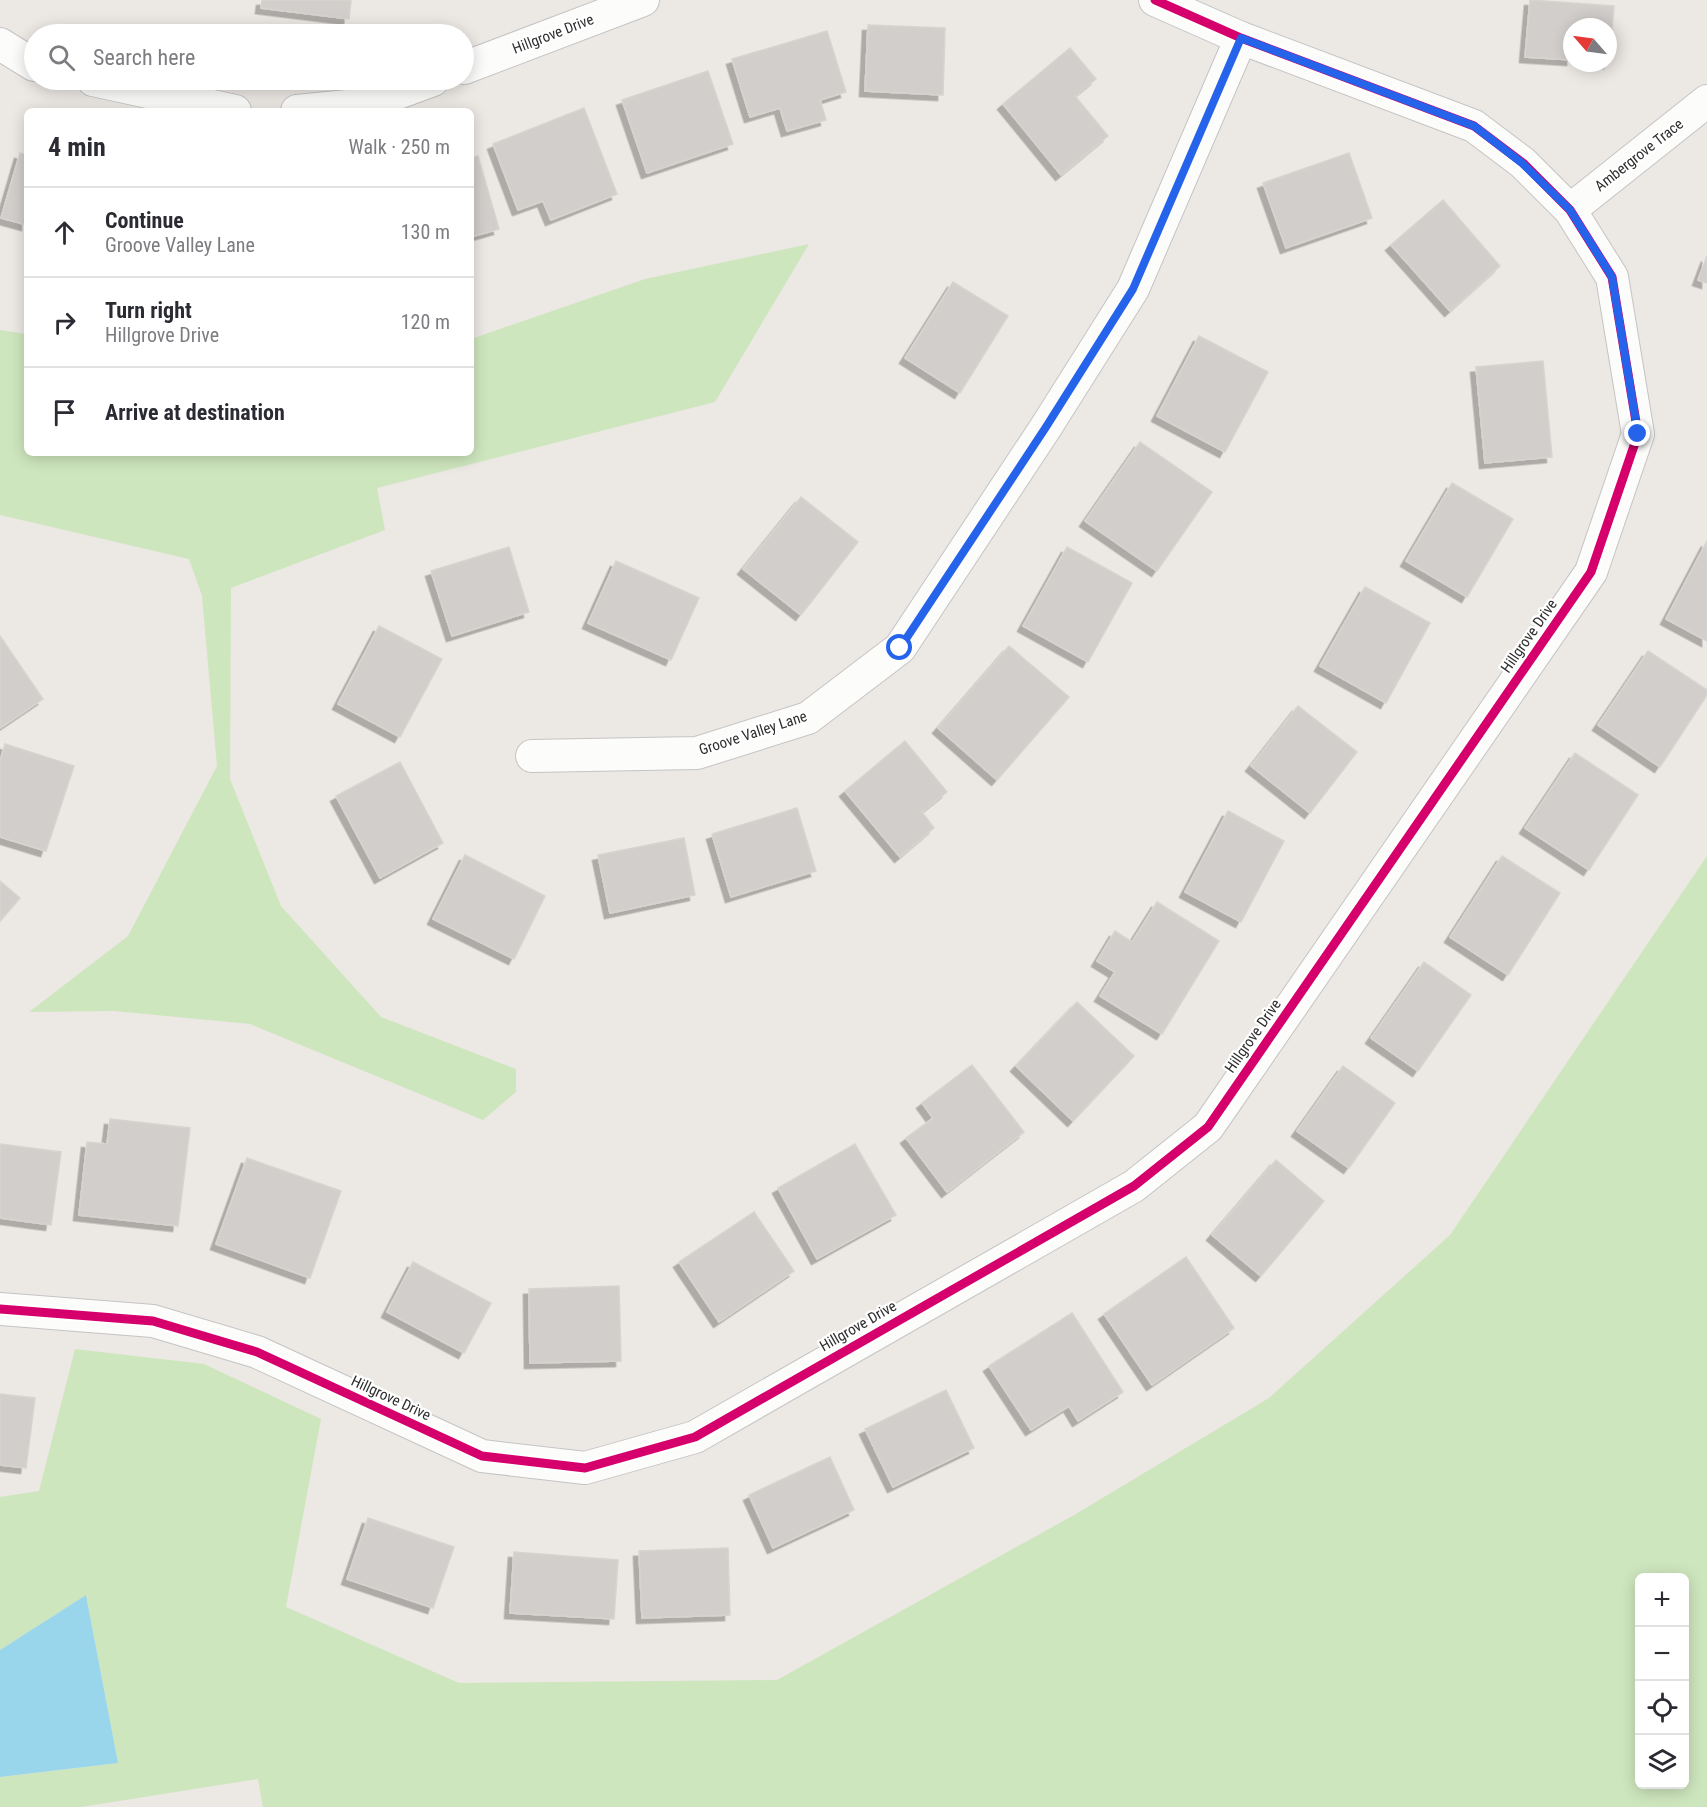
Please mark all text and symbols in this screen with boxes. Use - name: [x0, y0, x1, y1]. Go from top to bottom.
- street label: Hillgrove Drive: [510, 10, 596, 58]
- north arrow: [1563, 18, 1617, 72]
- search box: [24, 24, 474, 90]
- icon: search: [45, 41, 78, 74]
- text: Search here: [93, 45, 195, 70]
- street label: Ambergrove Trace: [1591, 115, 1687, 195]
- text: 4 min: [48, 132, 106, 162]
- text: Walk · 250 m: [349, 135, 450, 159]
- text: Continue: [105, 208, 184, 233]
- icon: ahead: [48, 216, 81, 249]
- text: 130 m: [401, 220, 450, 244]
- text: Groove Valley Lane: [105, 233, 255, 257]
- text: Turn right: [105, 298, 192, 323]
- icon: right: [48, 306, 81, 339]
- text: 120 m: [401, 310, 450, 334]
- text: Hillgrove Drive: [105, 323, 219, 347]
- icon: arrive: [48, 396, 81, 429]
- text: Arrive at destination: [105, 400, 285, 425]
- route end: [1624, 420, 1650, 446]
- street label: Hillgrove Drive: [1497, 596, 1561, 676]
- route start: [886, 634, 912, 660]
- street label: Groove Valley Lane: [697, 707, 809, 759]
- street label: Hillgrove Drive: [1221, 996, 1285, 1076]
- street label: Hillgrove Drive: [816, 1297, 900, 1355]
- street label: Hillgrove Drive: [348, 1372, 434, 1424]
- map controls: [1635, 1573, 1689, 1789]
- button: +: [1635, 1573, 1689, 1627]
- button: −: [1635, 1627, 1689, 1681]
- button: locate: [1635, 1681, 1689, 1735]
- button: layers: [1635, 1735, 1689, 1789]

